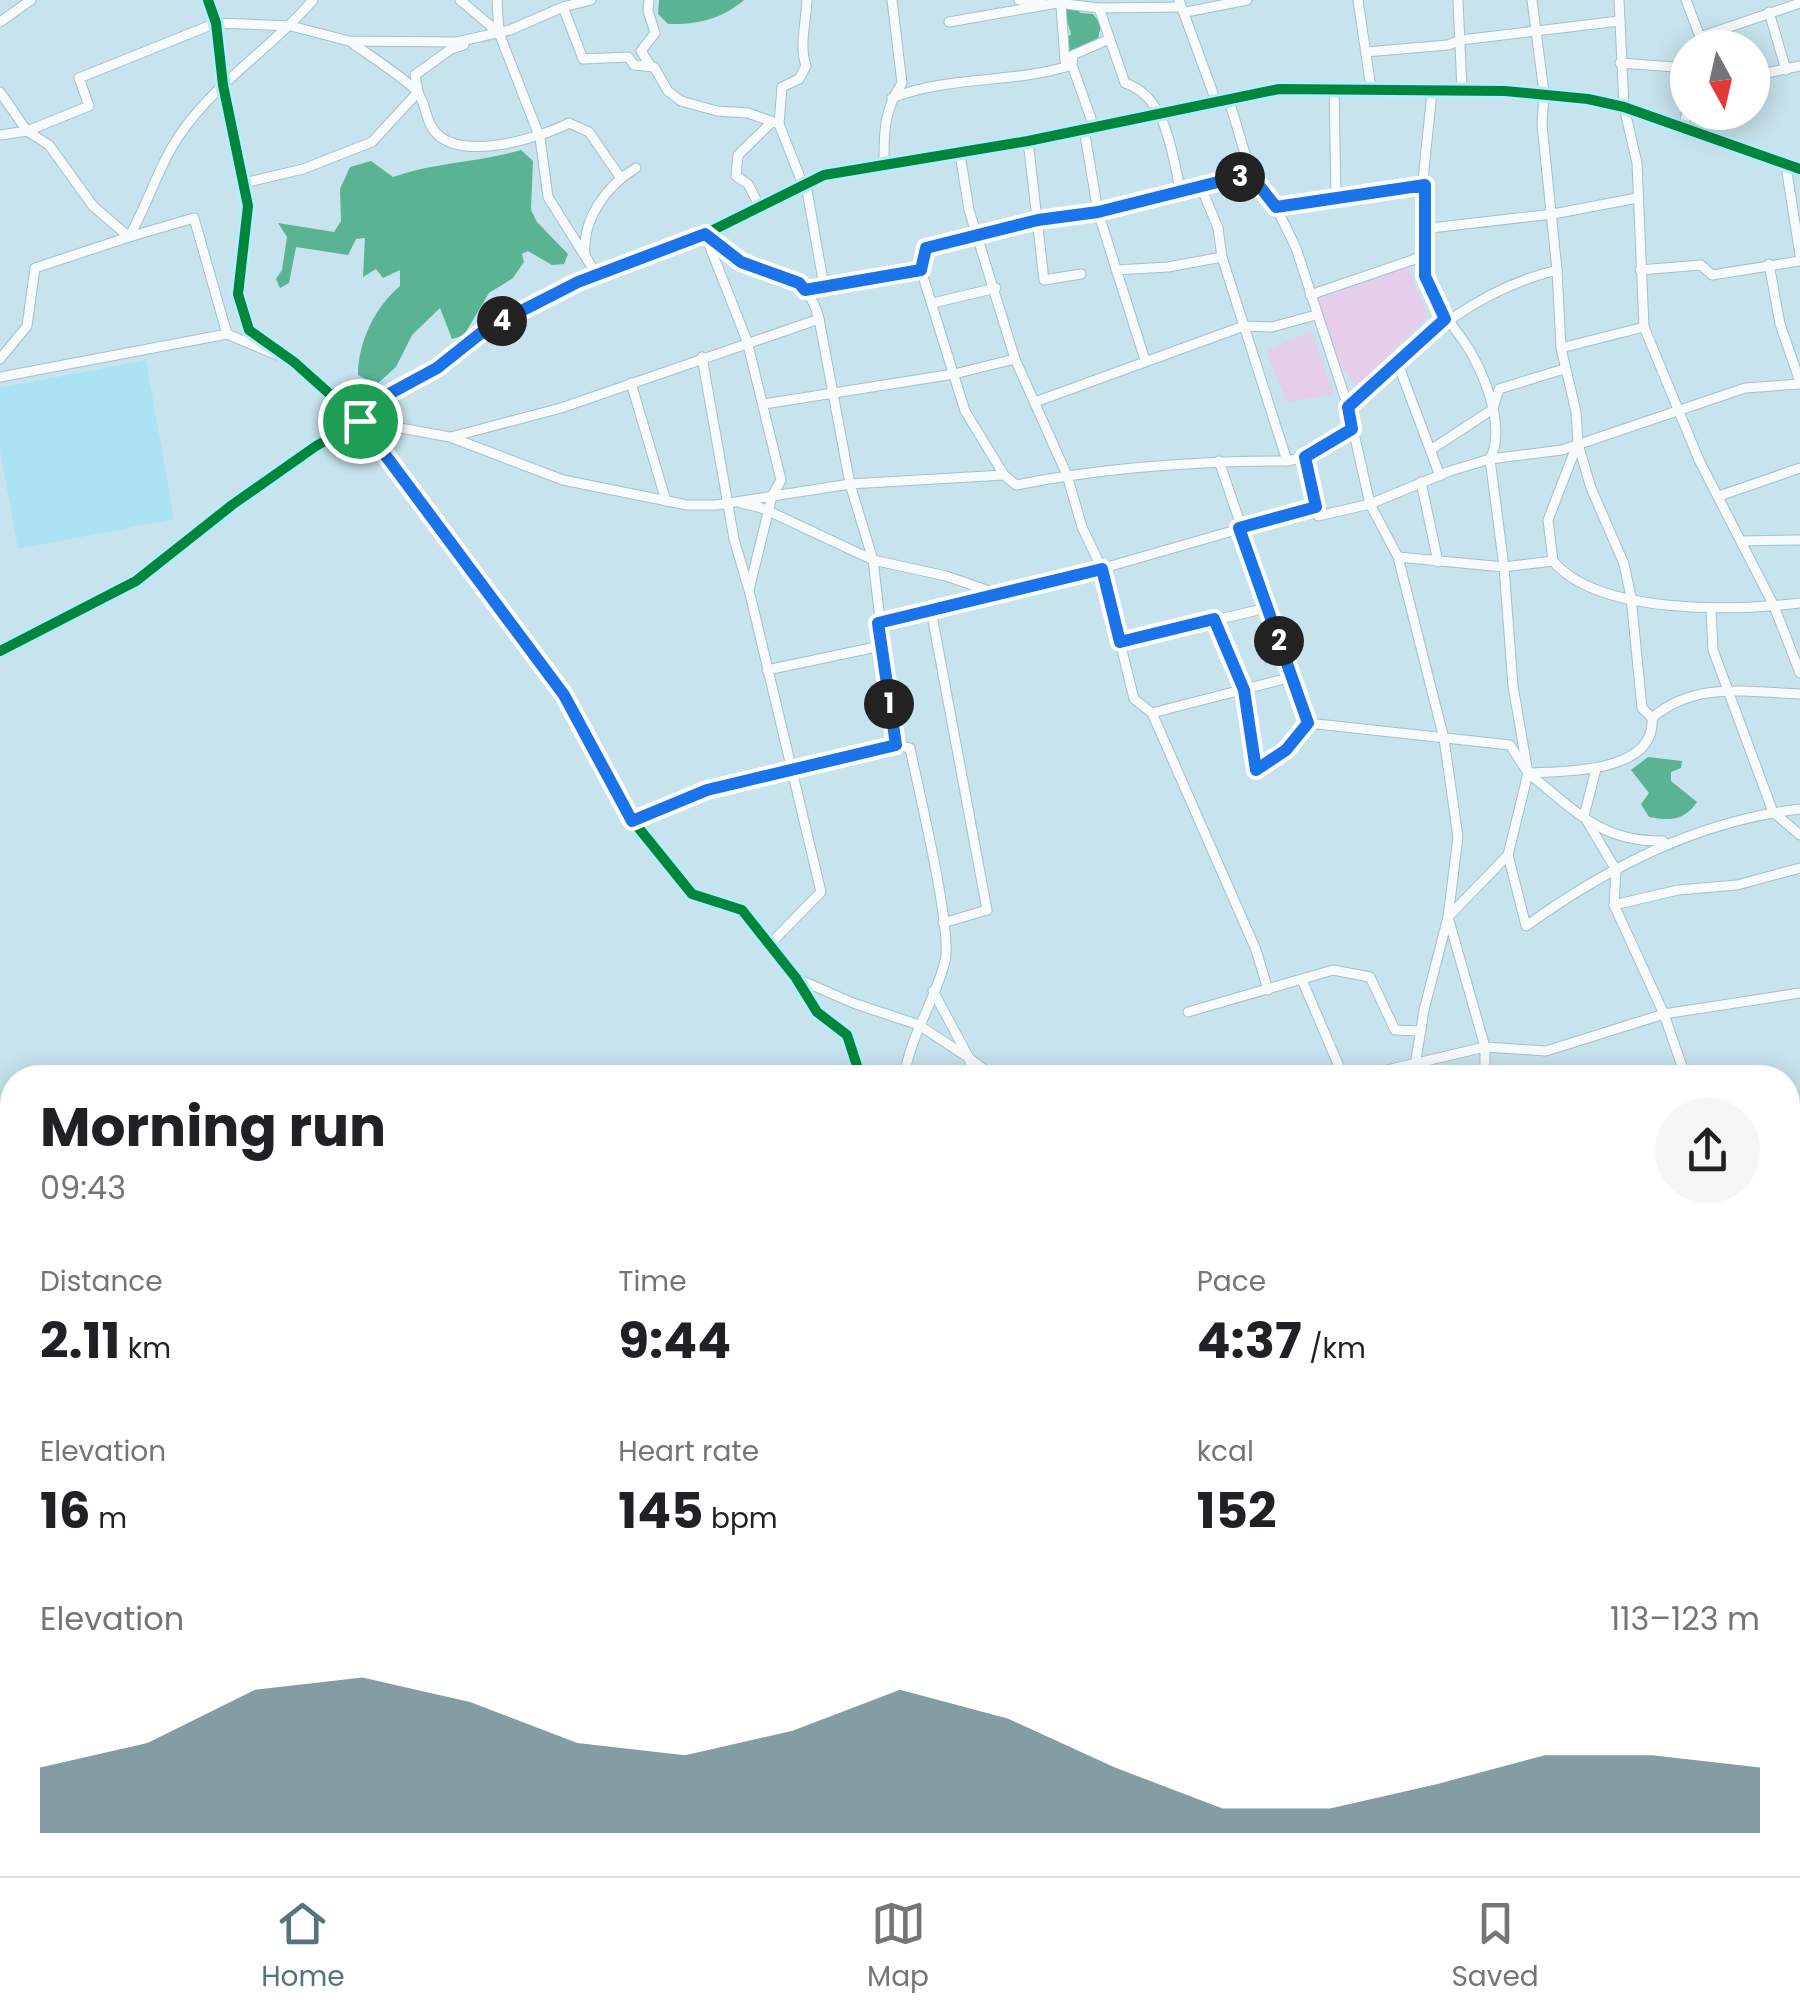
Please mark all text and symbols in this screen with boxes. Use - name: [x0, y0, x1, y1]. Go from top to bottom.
- north arrow: [1670, 30, 1770, 130]
- map controls: [1670, 30, 1770, 130]
- pin: 3: [1215, 152, 1265, 202]
- text: 3: [1232, 157, 1248, 196]
- pin: 4: [477, 296, 527, 346]
- text: 4: [493, 301, 511, 340]
- pin: [318, 379, 403, 464]
- icon: arrive: [333, 394, 388, 449]
- pin: 2: [1254, 616, 1304, 666]
- text: 2: [1271, 621, 1287, 660]
- pin: 1: [864, 679, 914, 729]
- text: 1: [884, 684, 894, 723]
- text: Morning run: [40, 1088, 386, 1165]
- button: share: [1655, 1098, 1760, 1203]
- text: 09:43: [40, 1165, 126, 1210]
- text: Distance: [40, 1262, 163, 1301]
- text: Time: [618, 1262, 687, 1301]
- text: Pace: [1197, 1262, 1266, 1301]
- text: 2.11: [40, 1305, 120, 1376]
- text: 9:44: [618, 1305, 731, 1376]
- text: 4:37: [1197, 1305, 1302, 1376]
- text: km: [120, 1329, 171, 1368]
- text: /km: [1302, 1329, 1366, 1368]
- text: Elevation: [40, 1432, 166, 1471]
- text: Heart rate: [618, 1432, 759, 1471]
- text: kcal: [1197, 1432, 1254, 1471]
- text: 16: [40, 1475, 91, 1546]
- text: 145: [618, 1475, 703, 1546]
- text: 152: [1197, 1475, 1277, 1546]
- text: m: [91, 1499, 127, 1538]
- text: bpm: [703, 1499, 778, 1538]
- text: Elevation: [40, 1596, 184, 1641]
- text: 113–123 m: [1610, 1596, 1760, 1641]
- tab: Home: [261, 1896, 345, 1998]
- tab: Map: [867, 1896, 929, 1998]
- tab: Saved: [1451, 1896, 1539, 1998]

